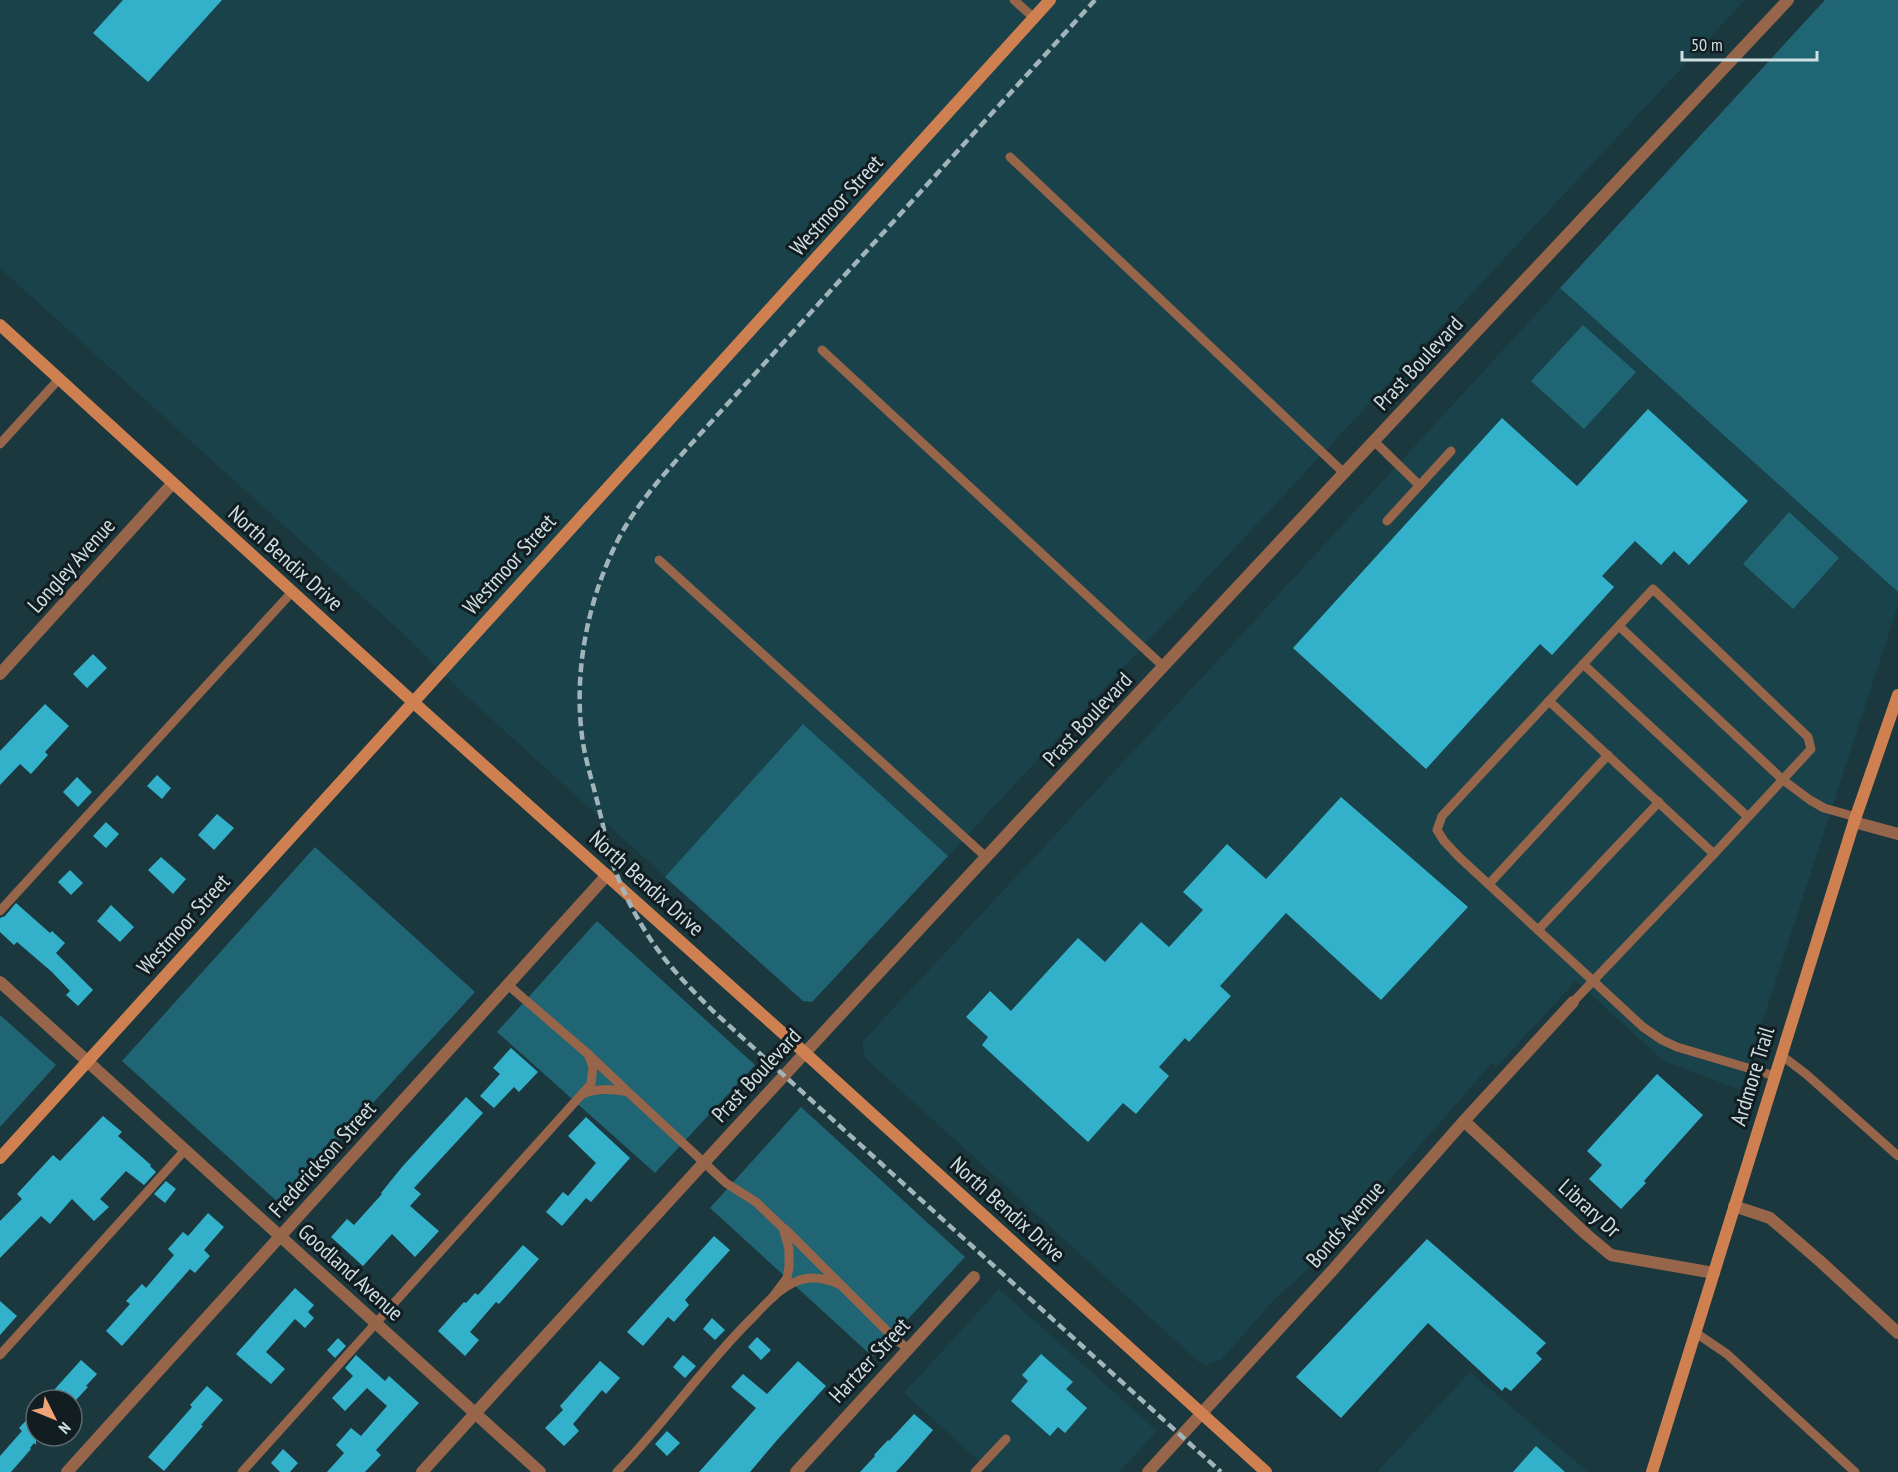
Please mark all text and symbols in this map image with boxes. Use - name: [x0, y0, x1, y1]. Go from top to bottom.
- scale bar: [1682, 24, 1817, 62]
- text: 50 m: [1691, 33, 1723, 56]
- street label: Westmoor Street: [783, 149, 889, 261]
- street label: Prast Boulevard: [1367, 310, 1469, 416]
- street label: North Bendix Drive: [223, 499, 349, 617]
- street label: Westmoor Street: [456, 508, 562, 620]
- street label: Longley Avenue: [21, 512, 121, 618]
- street label: Prast Boulevard: [1036, 666, 1138, 772]
- street label: North Bendix Drive: [584, 824, 710, 942]
- street label: Westmoor Street: [130, 868, 236, 980]
- street label: Prast Boulevard: [705, 1022, 807, 1128]
- street label: Ardmore Trail: [1724, 1022, 1781, 1129]
- street label: Frederickson Street: [262, 1095, 382, 1223]
- street label: North Bendix Drive: [945, 1150, 1071, 1268]
- street label: Library Dr: [1553, 1173, 1627, 1243]
- street label: Bonds Avenue: [1300, 1175, 1390, 1273]
- street label: Goodland Avenue: [293, 1217, 409, 1327]
- street label: Hartzer Street: [823, 1312, 915, 1408]
- north arrow: [24, 1388, 84, 1448]
- text: N: [55, 1418, 75, 1438]

